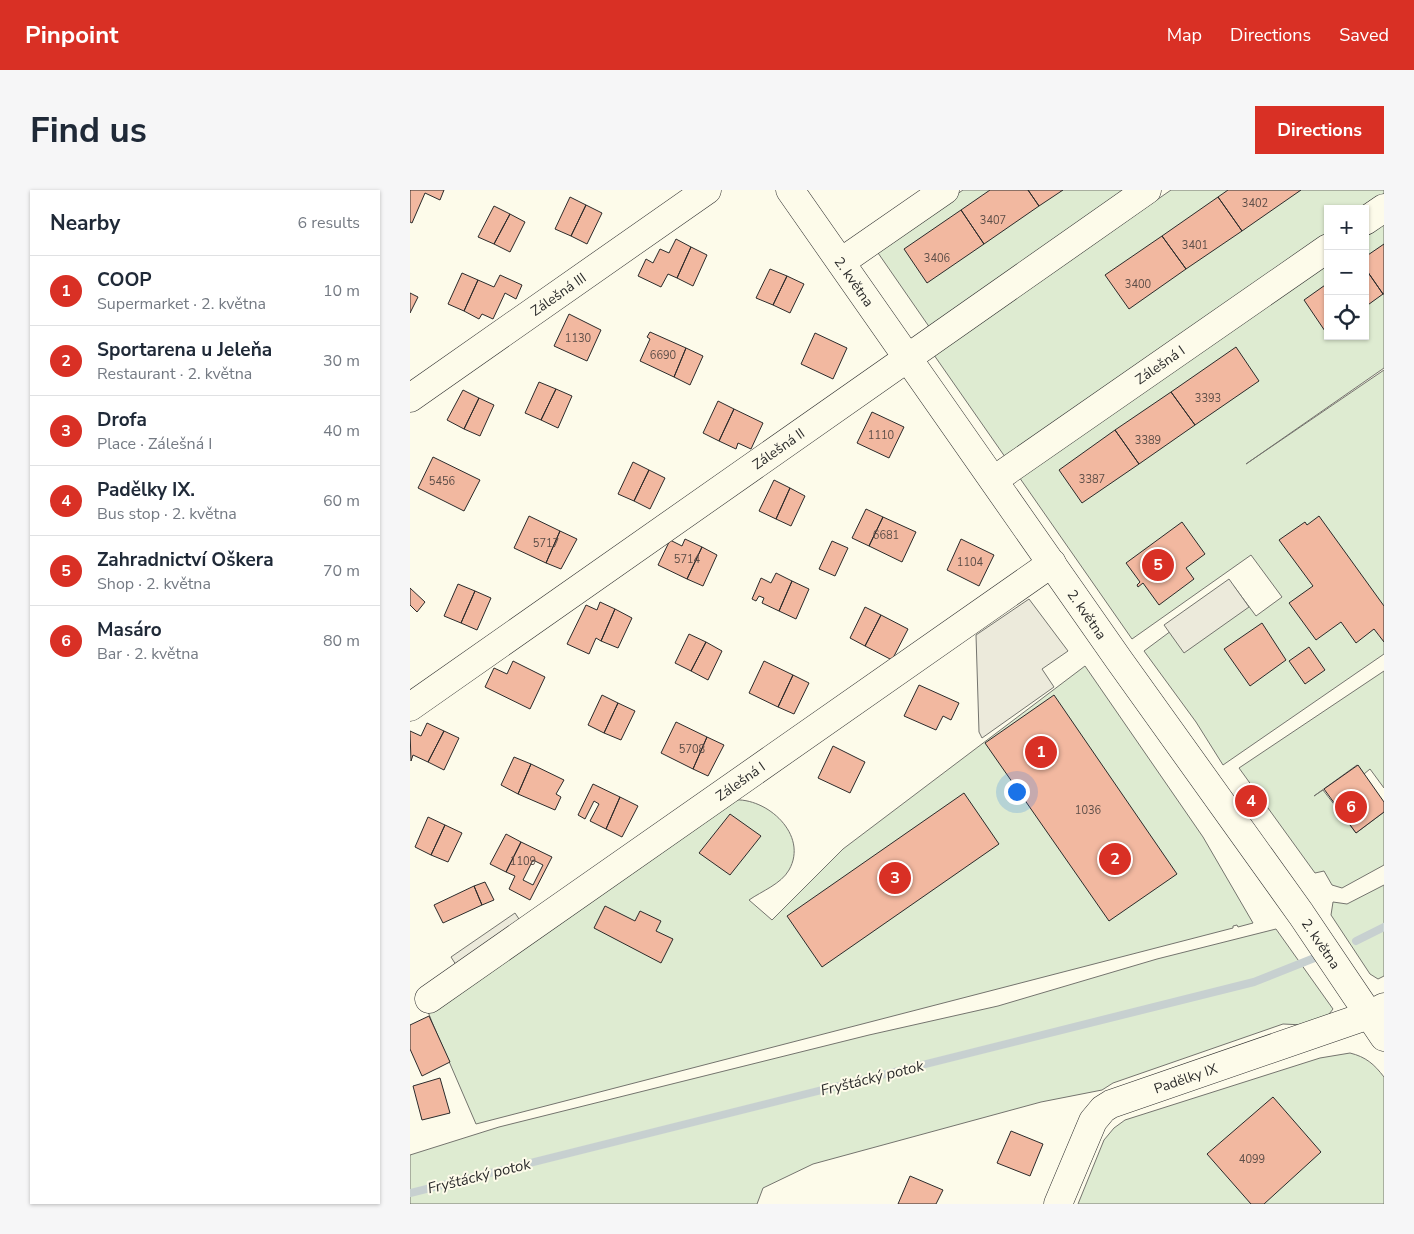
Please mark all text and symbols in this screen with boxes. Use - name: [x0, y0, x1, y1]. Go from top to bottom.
- text: Pinpoint: [25, 19, 118, 51]
- text: Map: [1167, 23, 1202, 47]
- text: Directions: [1230, 23, 1311, 47]
- text: Saved: [1339, 23, 1389, 47]
- button: Directions: [1255, 106, 1384, 154]
- text: Find us: [30, 107, 147, 154]
- house number: 3402: [1242, 196, 1268, 211]
- map controls: [1324, 205, 1369, 340]
- button: +: [1324, 205, 1369, 250]
- text: Nearby: [50, 209, 120, 237]
- text: 6 results: [298, 212, 360, 234]
- house number: 3407: [980, 213, 1006, 228]
- house number: 3401: [1182, 238, 1208, 253]
- button: −: [1324, 250, 1369, 295]
- house number: 3406: [924, 251, 951, 266]
- street label: 2. května: [830, 253, 878, 310]
- text: COOP: [97, 267, 152, 293]
- street label: Zálešná III: [527, 268, 590, 320]
- house number: 3400: [1125, 277, 1152, 292]
- text: 1: [61, 280, 71, 302]
- text: 10 m: [323, 280, 360, 302]
- text: Supermarket · 2. května: [97, 293, 266, 315]
- button: locate: [1324, 295, 1369, 340]
- house number: 1130: [565, 331, 592, 346]
- text: Sportarena u Jeleňa: [97, 337, 272, 363]
- street label: Zálešná I: [1131, 341, 1188, 389]
- house number: 6690: [650, 348, 677, 363]
- text: 2: [61, 350, 71, 372]
- text: 30 m: [323, 350, 360, 372]
- text: Restaurant · 2. května: [97, 363, 252, 385]
- house number: 3393: [1195, 391, 1221, 406]
- text: Drofa: [97, 407, 147, 433]
- text: 3: [61, 420, 71, 442]
- text: 40 m: [323, 420, 360, 442]
- street label: Zálešná II: [748, 424, 808, 474]
- house number: 1110: [868, 428, 895, 443]
- text: Place · Zálešná I: [97, 433, 212, 455]
- house number: 3389: [1135, 433, 1161, 448]
- house number: 3387: [1079, 472, 1105, 487]
- house number: 5456: [429, 474, 456, 489]
- text: Padělky IX.: [97, 477, 195, 503]
- text: 4: [61, 490, 71, 512]
- text: 60 m: [323, 490, 360, 512]
- text: Bus stop · 2. května: [97, 503, 237, 525]
- house number: 6681: [873, 528, 899, 543]
- house number: 5717: [533, 536, 559, 551]
- pin: 5: [1142, 546, 1174, 584]
- text: Zahradnictví Oškera: [97, 547, 274, 573]
- house number: 5714: [674, 552, 701, 567]
- house number: 1104: [957, 555, 984, 570]
- text: 5: [61, 560, 71, 582]
- text: 70 m: [323, 560, 360, 582]
- text: Shop · 2. května: [97, 573, 211, 595]
- street label: 2. května: [1063, 586, 1111, 643]
- text: Masáro: [97, 617, 162, 643]
- text: 6: [61, 630, 71, 652]
- text: 80 m: [323, 630, 360, 652]
- text: Bar · 2. května: [97, 643, 199, 665]
- pin: 1: [1025, 733, 1057, 771]
- house number: 5708: [679, 742, 706, 757]
- street label: Zálešná I: [712, 757, 769, 805]
- your location: [1004, 779, 1030, 805]
- pin: 4: [1235, 782, 1267, 820]
- pin: 6: [1335, 788, 1367, 826]
- house number: 1036: [1075, 803, 1102, 818]
- pin: 2: [1099, 840, 1131, 878]
- house number: 1109: [510, 854, 536, 869]
- pin: 3: [879, 859, 911, 897]
- street label: 2. května: [1297, 915, 1345, 973]
- water label: Fryštácký potok: [818, 1055, 926, 1100]
- street label: Padělky IX: [1151, 1059, 1220, 1098]
- house number: 4099: [1239, 1152, 1265, 1167]
- water label: Fryštácký potok: [425, 1153, 533, 1198]

